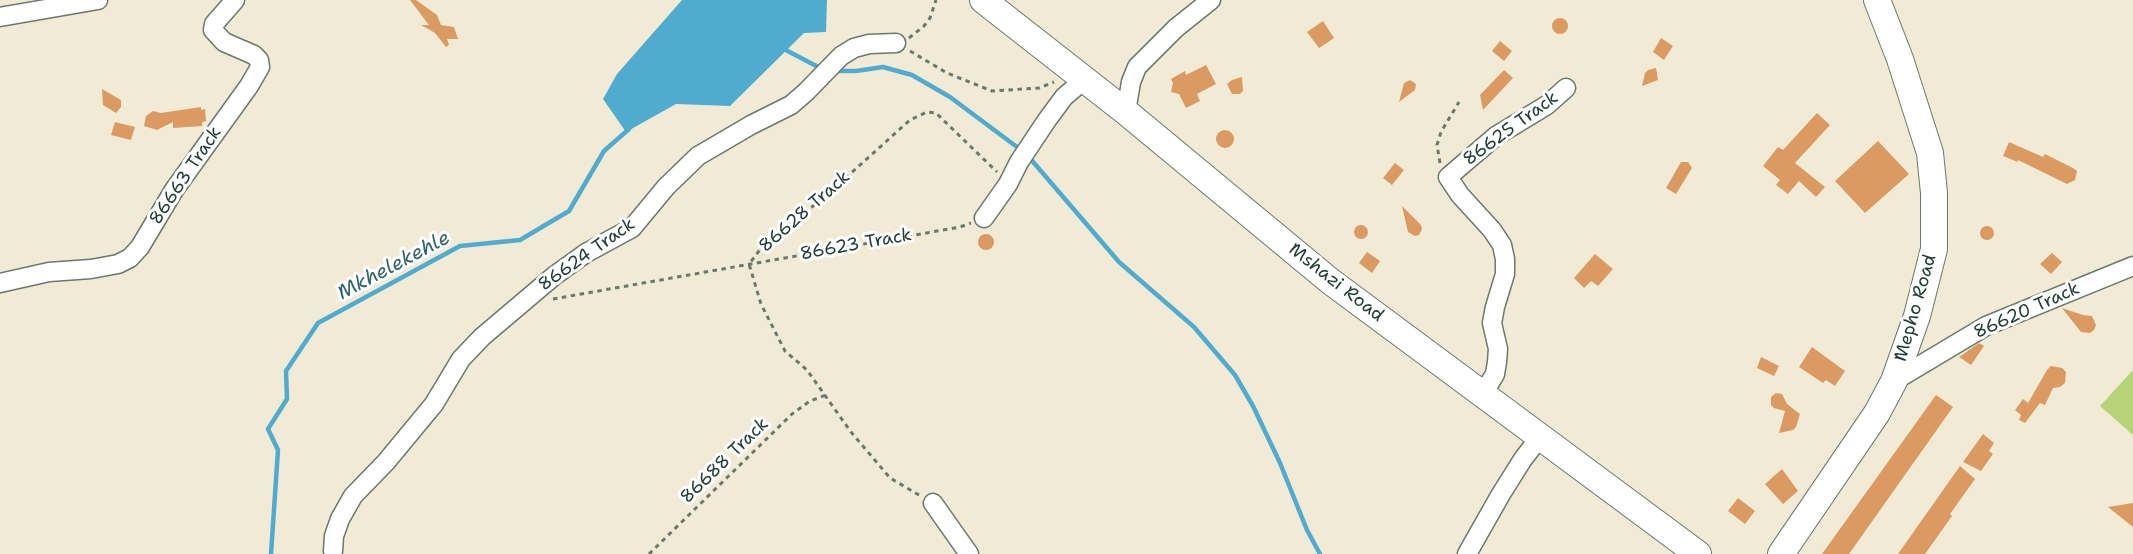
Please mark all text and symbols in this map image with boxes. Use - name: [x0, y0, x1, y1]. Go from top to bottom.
- street label: 86625 Track: [1459, 87, 1563, 171]
- street label: 86663 Track: [145, 123, 227, 229]
- street label: 86628 Track: [755, 167, 855, 257]
- street label: 86624 Track: [535, 214, 639, 296]
- street label: 86623 Track: [798, 225, 914, 265]
- water label: Mkhelekehle: [334, 226, 454, 306]
- street label: Mshazi Road: [1284, 239, 1388, 327]
- street label: Mepho Road: [1890, 252, 1942, 364]
- street label: 86620 Track: [1971, 278, 2083, 344]
- street label: 86688 Track: [676, 414, 774, 508]

